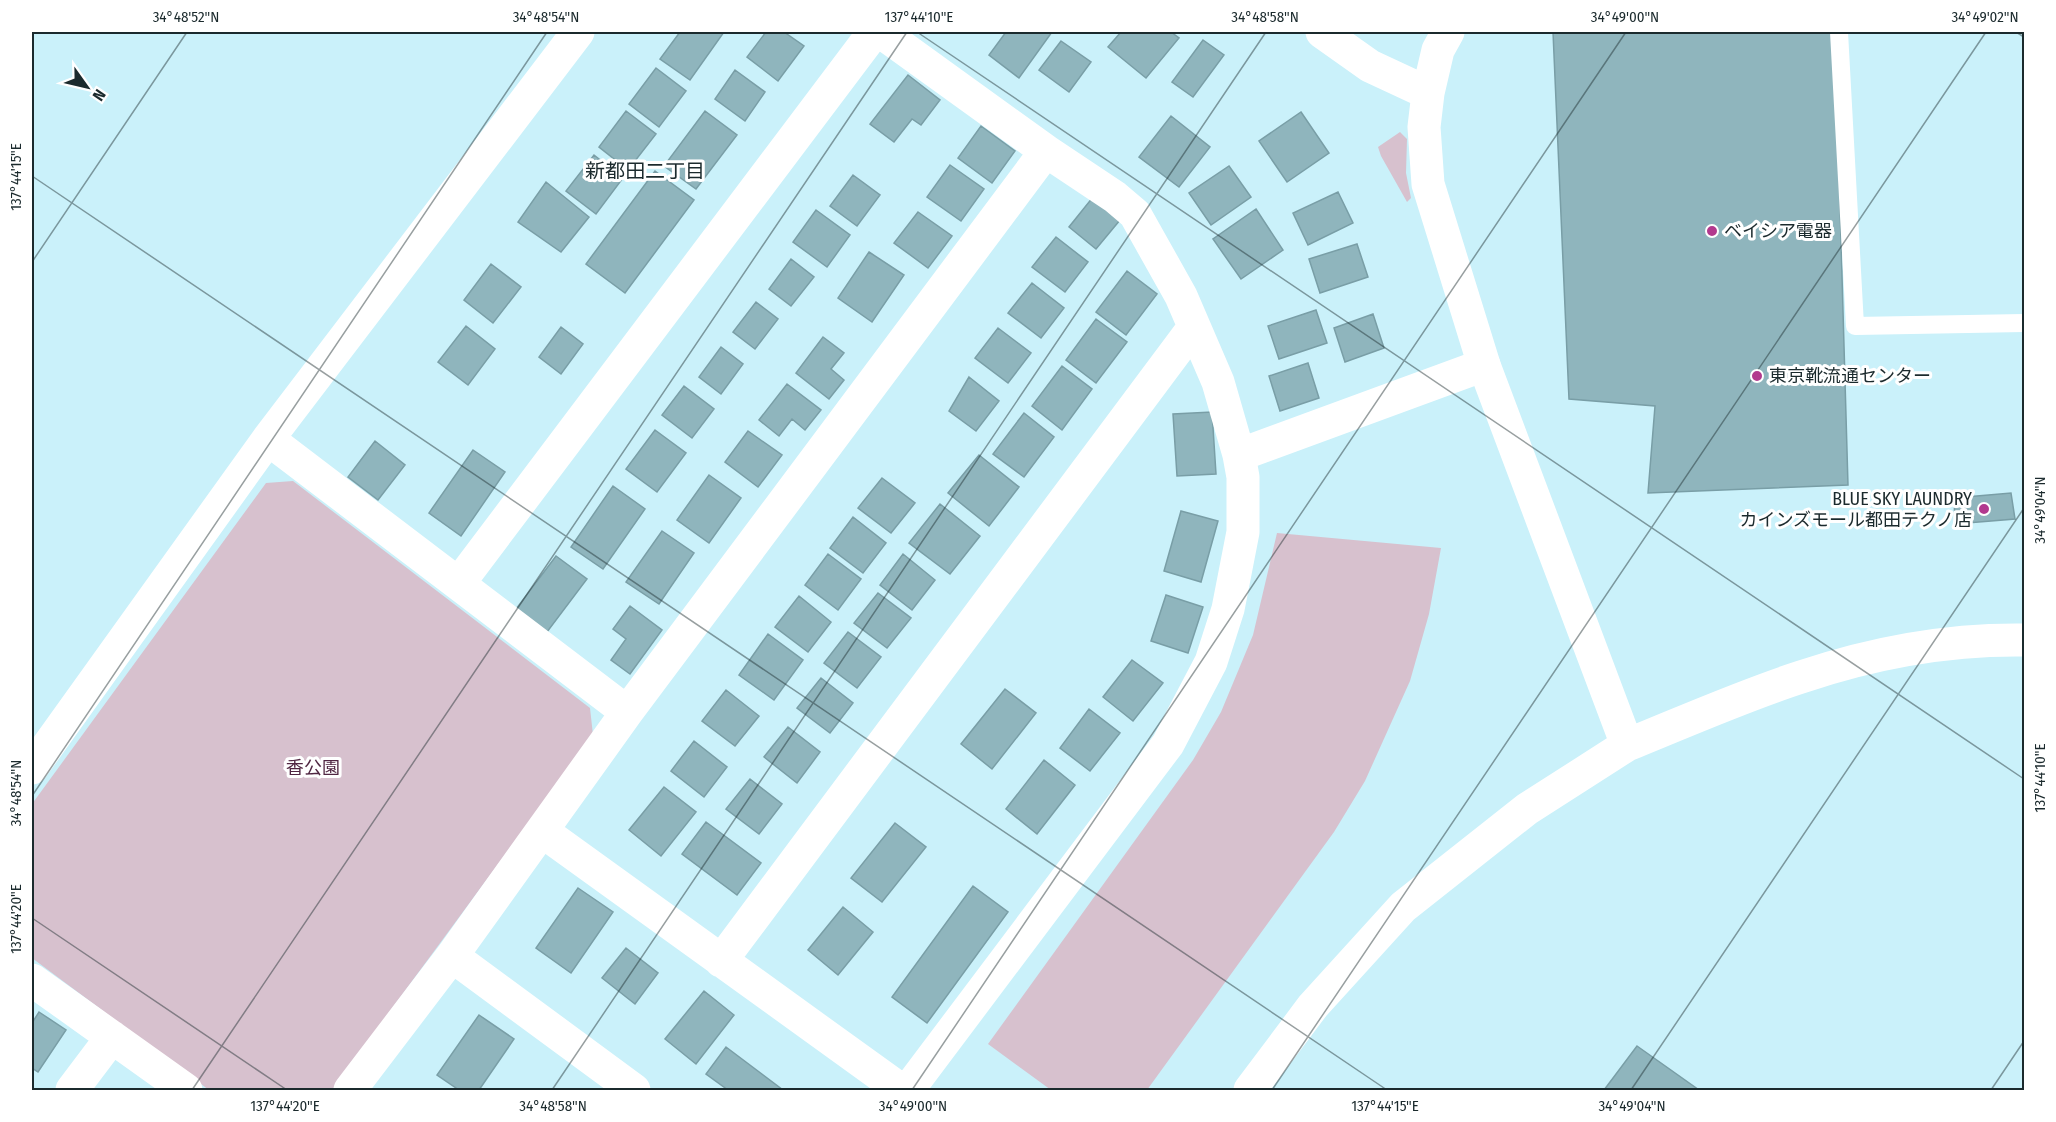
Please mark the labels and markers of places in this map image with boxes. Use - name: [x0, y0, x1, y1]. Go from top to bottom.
- place label: ベイシア電器: [1724, 220, 1832, 242]
- marker: ベイシア電器: [1705, 224, 1719, 238]
- place label: 東京靴流通センター: [1769, 365, 1931, 387]
- marker: 東京靴流通センター: [1750, 369, 1764, 383]
- place label: BLUE SKY LAUNDRY カインズモール都田テクノ店: [1739, 488, 1972, 531]
- marker: BLUE SKY LAUNDRY カインズモール都田テクノ店: [1977, 502, 1991, 516]

